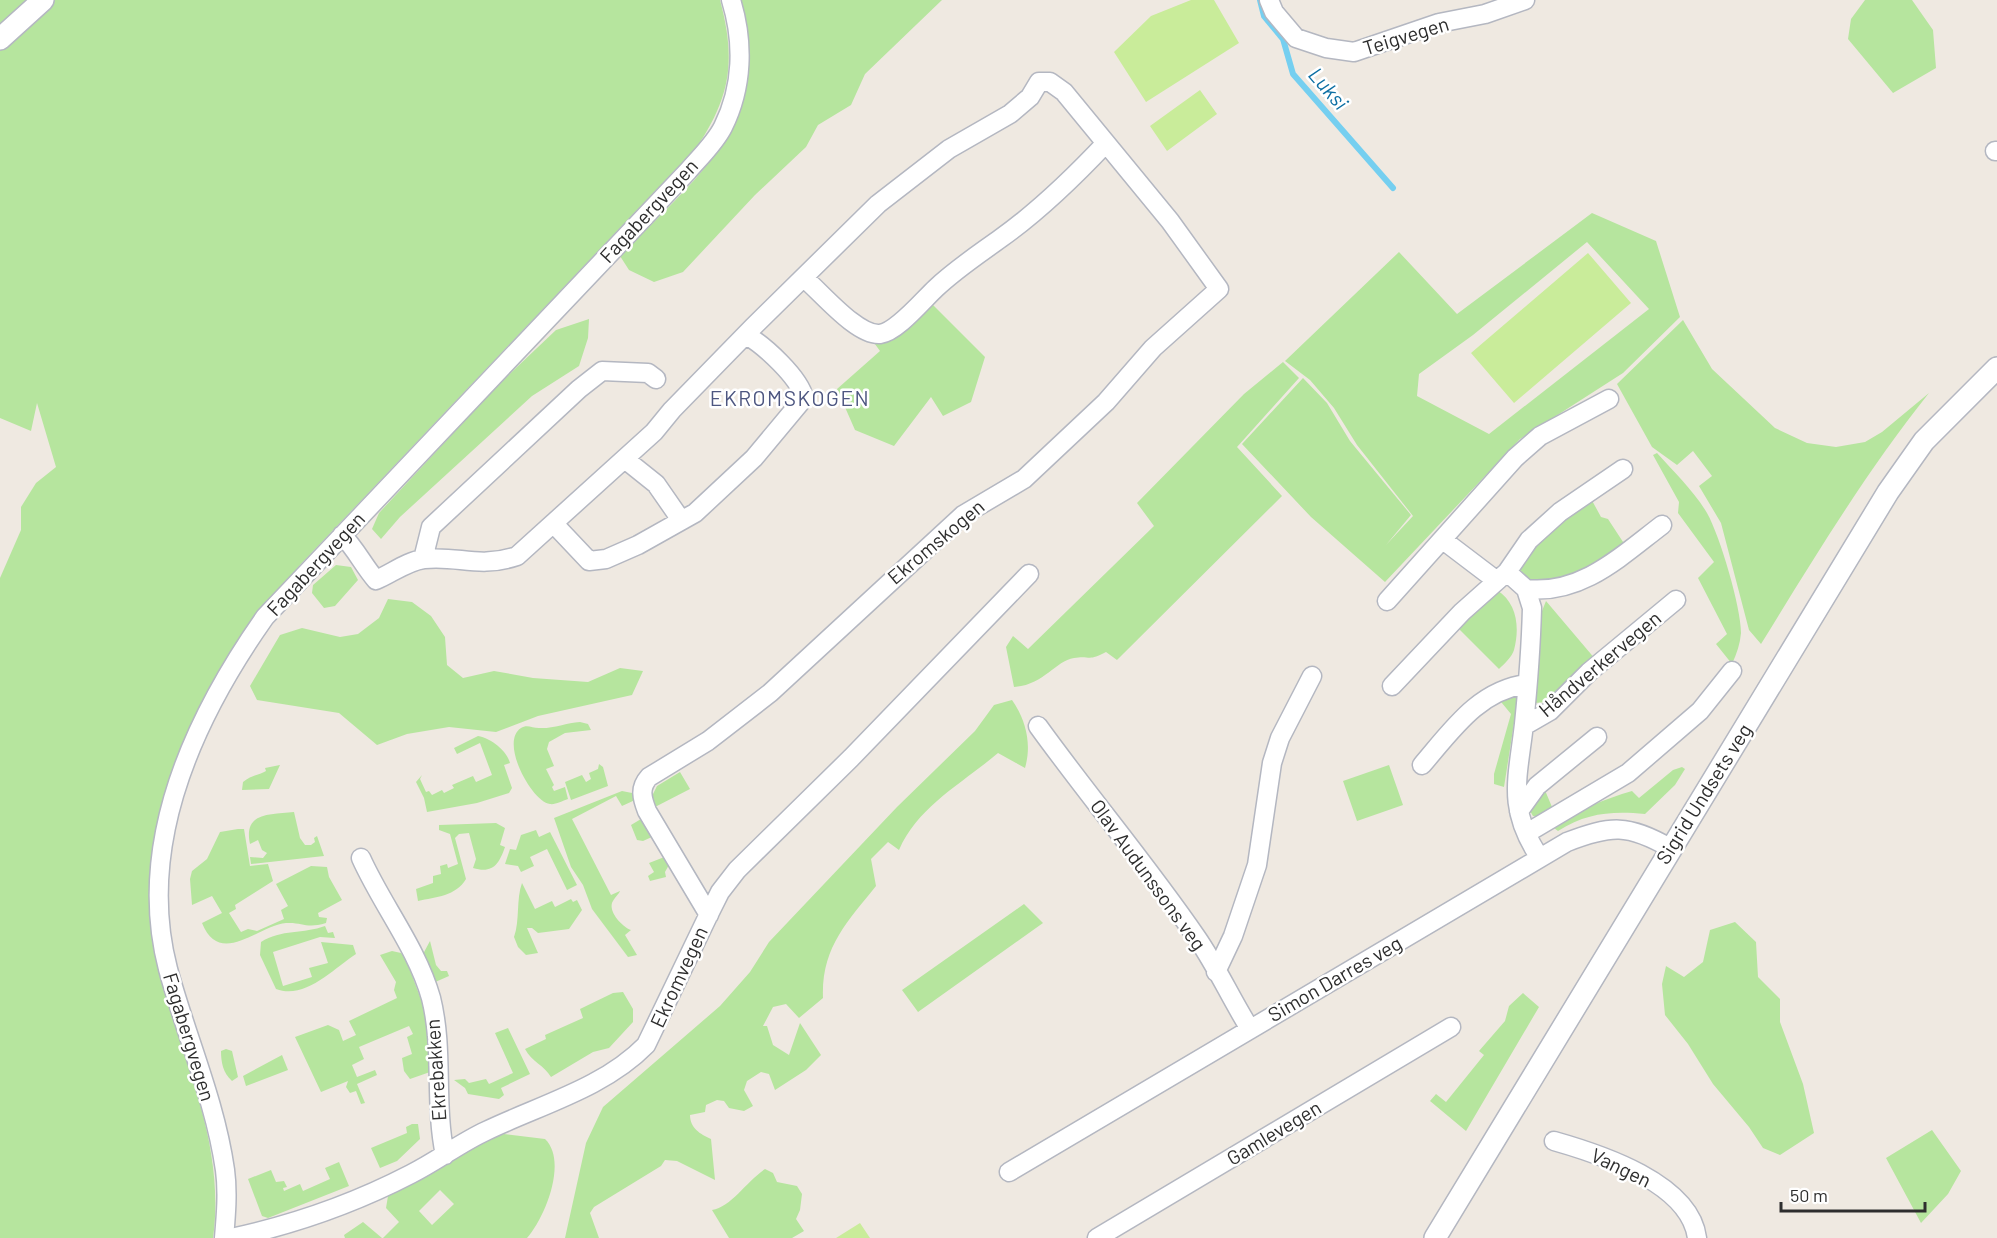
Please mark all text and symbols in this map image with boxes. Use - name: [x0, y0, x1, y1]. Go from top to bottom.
- street label: Teigvegen: [1360, 11, 1451, 59]
- water label: Luksi: [1304, 62, 1355, 115]
- street label: Fagabergvegen: [594, 153, 702, 267]
- district label: EKROMSKOGEN: [710, 385, 870, 410]
- street label: Ekromskogen: [882, 494, 989, 589]
- street label: Fagabergvegen: [261, 506, 369, 620]
- street label: Håndverkervegen: [1533, 605, 1665, 721]
- street label: Sigrid Undsets veg: [1650, 719, 1756, 868]
- street label: Olav Audunssons veg: [1086, 794, 1212, 955]
- street label: Ekromvegen: [644, 922, 712, 1031]
- street label: Simon Darres veg: [1263, 930, 1406, 1026]
- street label: Fagabergvegen: [159, 970, 221, 1104]
- street label: Ekrebakken: [419, 1018, 451, 1122]
- street label: Gamlevegen: [1222, 1095, 1325, 1170]
- street label: Vangen: [1587, 1142, 1655, 1192]
- scale bar: [1781, 1175, 1925, 1213]
- text: 50 m: [1790, 1184, 1828, 1206]

